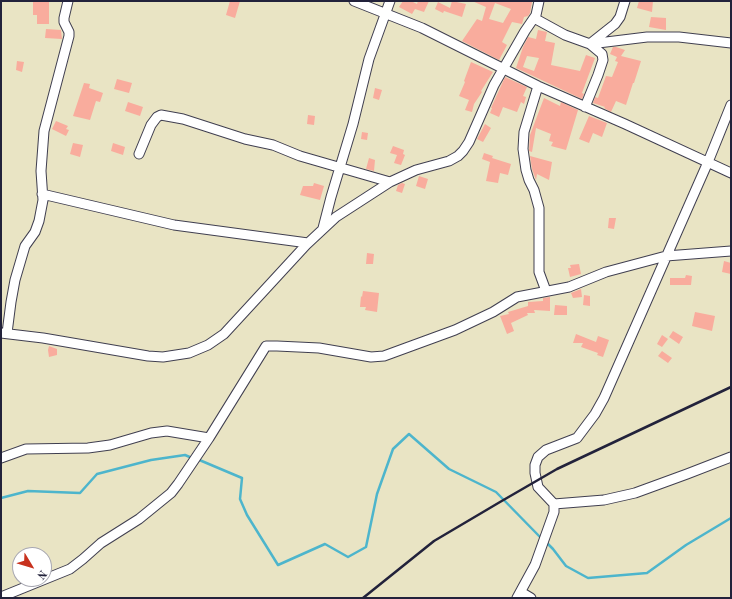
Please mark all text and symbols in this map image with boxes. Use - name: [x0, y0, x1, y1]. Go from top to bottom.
- north arrow: [12, 547, 52, 587]
- text: N: [34, 567, 48, 581]

